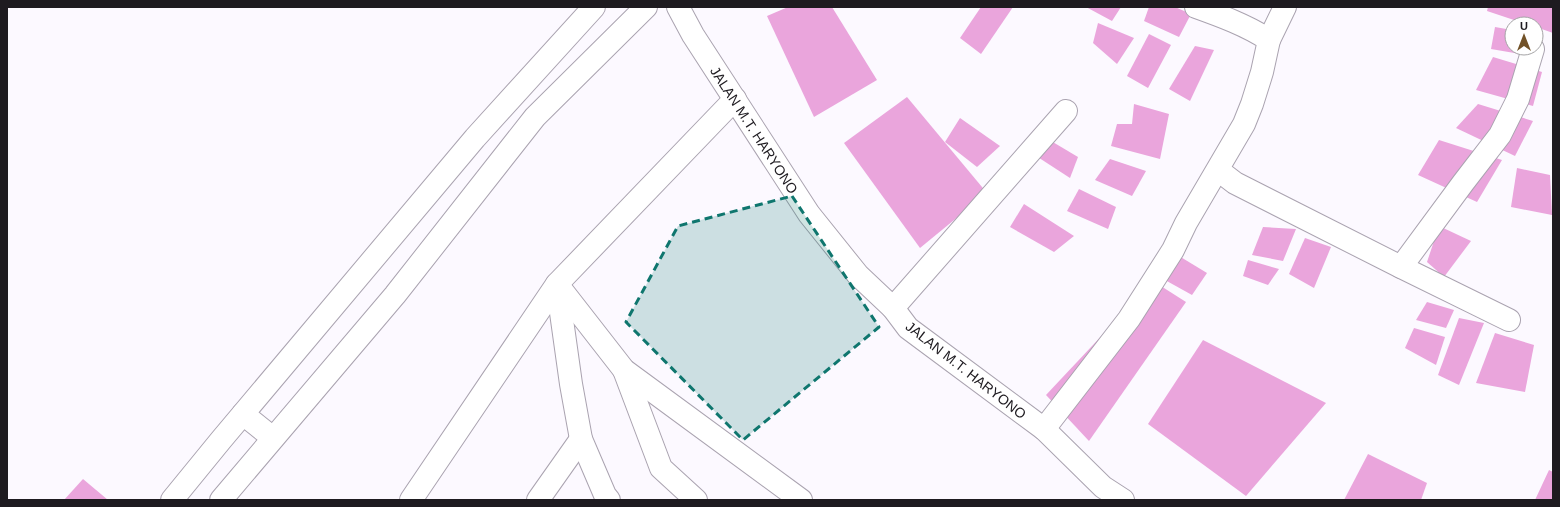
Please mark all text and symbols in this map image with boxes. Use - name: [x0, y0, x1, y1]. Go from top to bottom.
- north arrow: [1504, 16, 1544, 56]
- text: U: [1520, 20, 1528, 32]
- street label: JALAN M.T. HARYONO: [707, 63, 801, 197]
- street label: JALAN M.T. HARYONO: [903, 318, 1029, 422]

